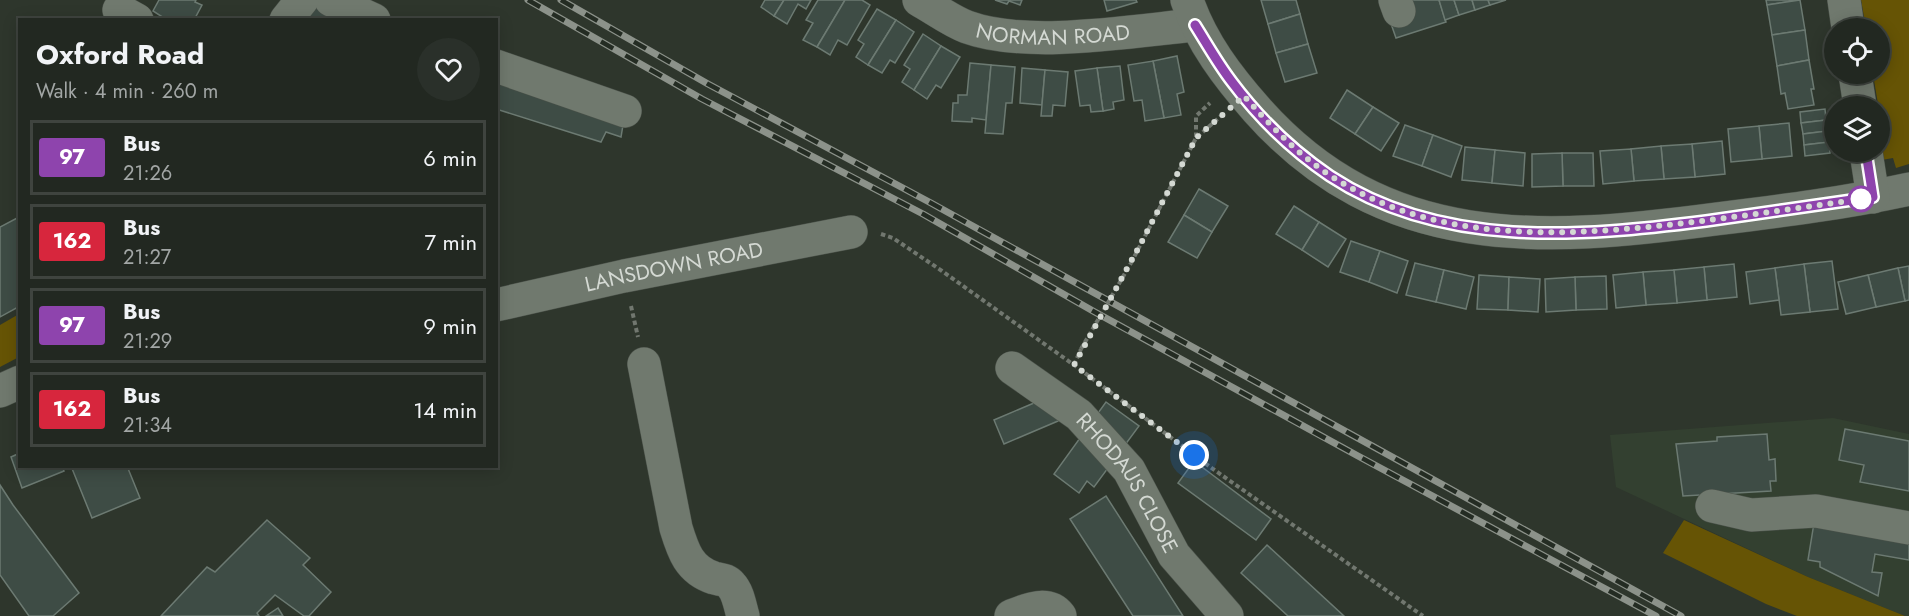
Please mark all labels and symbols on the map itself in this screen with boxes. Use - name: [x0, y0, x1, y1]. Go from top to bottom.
- street label: NORMAN ROAD: [973, 16, 1131, 53]
- unlabelled marker: [1848, 186, 1874, 212]
- street label: LANSDOWN ROAD: [582, 234, 766, 299]
- street label: RHODAUS CLOSE: [1069, 406, 1185, 559]
- your location: [1179, 440, 1209, 470]

